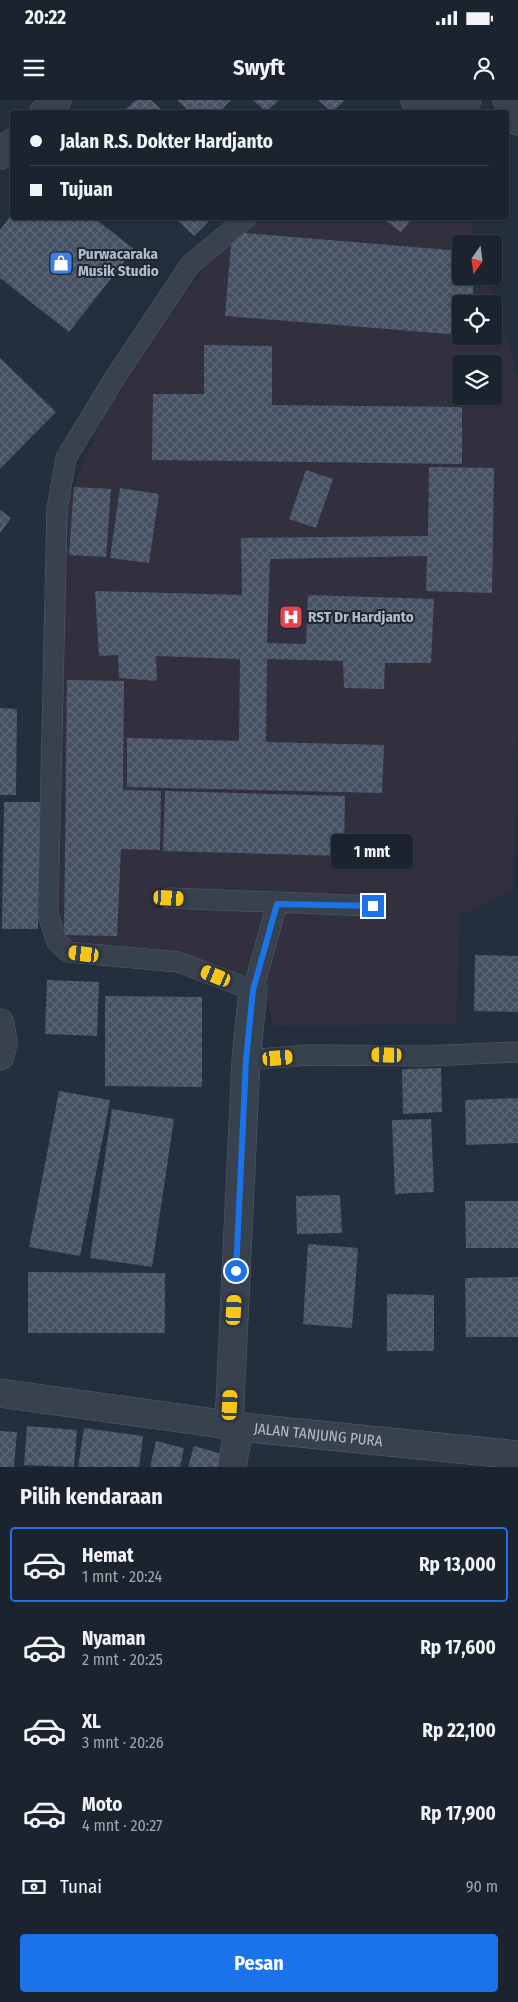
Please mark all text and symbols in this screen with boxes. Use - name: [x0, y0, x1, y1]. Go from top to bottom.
- text: 20:22: [25, 6, 66, 29]
- icon: menu: [20, 54, 48, 82]
- text: Swyft: [233, 54, 285, 81]
- icon: person: [470, 54, 498, 82]
- text: Jalan R.S. Dokter Hardjanto: [60, 130, 273, 153]
- text: Tujuan: [60, 178, 113, 201]
- north arrow: [452, 235, 502, 285]
- map controls: [452, 235, 502, 405]
- place label: Purwacaraka Musik Studio: [78, 245, 159, 280]
- shop icon: Purwacaraka Musik Studio: [48, 250, 74, 276]
- button: locate: [452, 295, 502, 345]
- button: layers: [452, 355, 502, 405]
- hospital icon: RST Dr Hardjanto: [278, 604, 304, 630]
- place label: RST Dr Hardjanto: [308, 608, 414, 626]
- callout: 1 mnt: [332, 834, 414, 868]
- text: 1 mnt: [354, 842, 390, 861]
- car: [153, 890, 184, 906]
- route end: [362, 895, 384, 917]
- car: [68, 945, 99, 963]
- car: [199, 963, 232, 989]
- car: [371, 1047, 402, 1063]
- car: [262, 1049, 293, 1067]
- route start: [225, 1260, 247, 1282]
- car: [225, 1295, 242, 1325]
- car: [221, 1390, 238, 1420]
- street label: JALAN TANJUNG PURA: [253, 1419, 384, 1450]
- text: Pilih kendaraan: [20, 1483, 163, 1510]
- icon: car: [22, 1542, 67, 1587]
- text: Hemat: [82, 1544, 134, 1567]
- text: Rp 13,000: [419, 1553, 496, 1576]
- text: 1 mnt · 20:24: [82, 1567, 162, 1586]
- icon: car: [22, 1625, 67, 1670]
- text: Nyaman: [82, 1627, 145, 1650]
- text: Rp 17,600: [420, 1636, 496, 1659]
- text: 2 mnt · 20:25: [82, 1650, 163, 1669]
- icon: car: [22, 1708, 67, 1753]
- text: XL: [82, 1710, 101, 1733]
- text: Rp 22,100: [422, 1719, 496, 1742]
- text: 3 mnt · 20:26: [82, 1733, 164, 1752]
- icon: car: [22, 1791, 67, 1836]
- text: Moto: [82, 1793, 122, 1816]
- text: Rp 17,900: [420, 1802, 496, 1825]
- text: 4 mnt · 20:27: [82, 1816, 163, 1835]
- icon: cash: [20, 1873, 48, 1901]
- text: Tunai: [60, 1875, 102, 1898]
- text: 90 m: [466, 1877, 498, 1896]
- button: Pesan: [20, 1934, 498, 1992]

